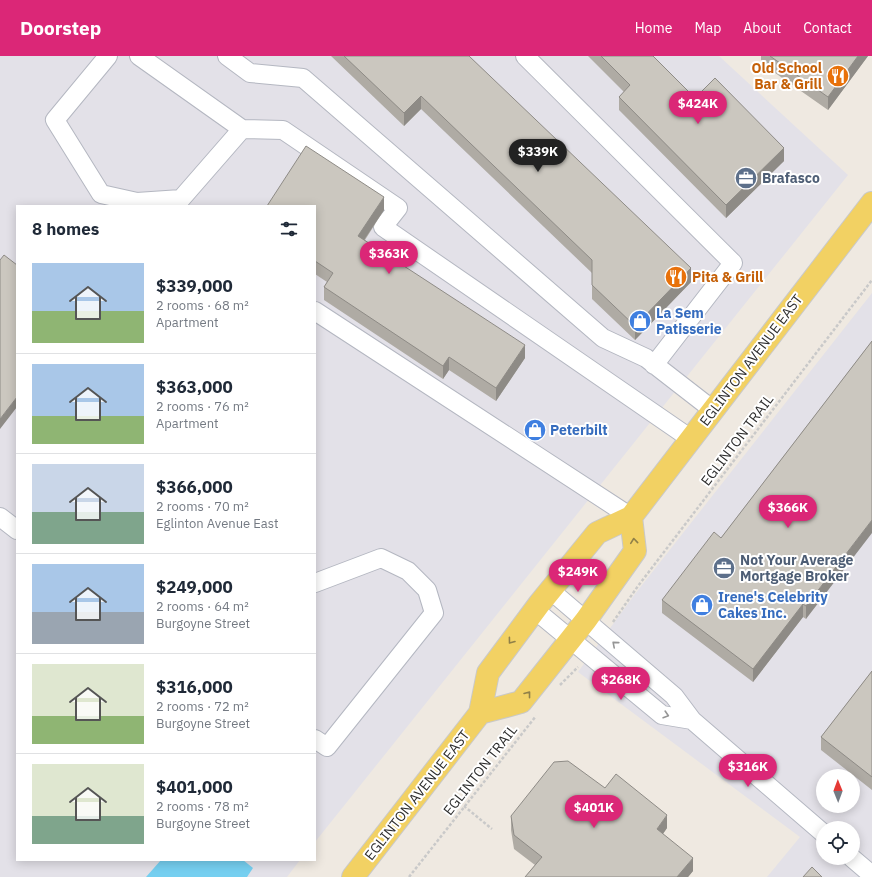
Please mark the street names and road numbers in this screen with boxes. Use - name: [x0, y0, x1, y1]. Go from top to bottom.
- street label: EGLINTON AVENUE EAST: [696, 291, 806, 429]
- street label: EGLINTON TRAIL: [697, 391, 777, 489]
- street label: EGLINTON TRAIL: [439, 721, 521, 819]
- street label: EGLINTON AVENUE EAST: [361, 726, 473, 864]

